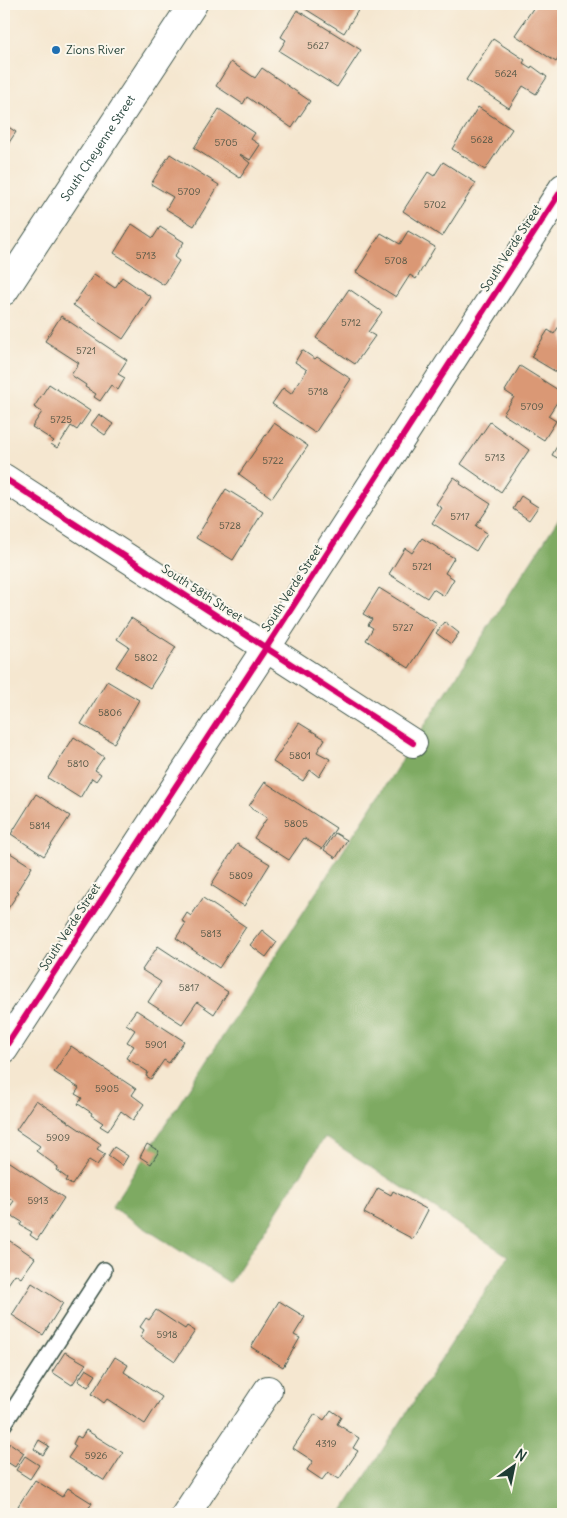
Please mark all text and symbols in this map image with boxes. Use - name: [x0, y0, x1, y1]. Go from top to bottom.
- house number: 5627: [307, 39, 329, 52]
- place label: Zions River: [66, 42, 125, 57]
- marker: Zions River: [50, 44, 62, 56]
- house number: 5624: [495, 67, 518, 80]
- street label: South Cheyenne Street: [57, 92, 138, 204]
- house number: 5628: [471, 133, 494, 146]
- house number: 5705: [215, 136, 238, 149]
- house number: 5709: [178, 185, 201, 198]
- house number: 5702: [424, 198, 447, 211]
- street label: South Verde Street: [477, 201, 544, 294]
- house number: 5713: [136, 249, 156, 262]
- house number: 5708: [385, 254, 408, 267]
- house number: 5712: [341, 316, 362, 329]
- house number: 5721: [76, 344, 96, 357]
- house number: 5718: [308, 385, 328, 398]
- house number: 5709: [521, 400, 544, 413]
- house number: 5725: [50, 413, 72, 426]
- house number: 5713: [485, 451, 505, 464]
- house number: 5722: [262, 454, 284, 467]
- house number: 5717: [450, 510, 470, 523]
- house number: 5728: [219, 519, 241, 532]
- street label: South Verde Street: [258, 541, 325, 634]
- house number: 5721: [412, 560, 432, 573]
- street label: South 58th Street: [159, 561, 246, 624]
- house number: 5727: [392, 621, 414, 634]
- house number: 5802: [134, 651, 158, 664]
- house number: 5806: [98, 706, 122, 719]
- house number: 5801: [289, 749, 311, 762]
- house number: 5810: [67, 757, 89, 770]
- house number: 5805: [284, 817, 308, 830]
- house number: 5814: [29, 819, 51, 832]
- house number: 5809: [229, 869, 253, 882]
- street label: South Verde Street: [36, 880, 103, 973]
- house number: 5813: [200, 927, 222, 940]
- house number: 5817: [179, 981, 199, 994]
- house number: 5901: [145, 1038, 167, 1051]
- house number: 5905: [95, 1082, 119, 1095]
- house number: 5909: [46, 1131, 70, 1144]
- house number: 5913: [27, 1194, 49, 1207]
- house number: 5918: [156, 1328, 178, 1341]
- house number: 4319: [315, 1437, 337, 1450]
- north arrow: [490, 1440, 540, 1490]
- text: N: [512, 1445, 530, 1465]
- house number: 5926: [85, 1449, 108, 1462]

